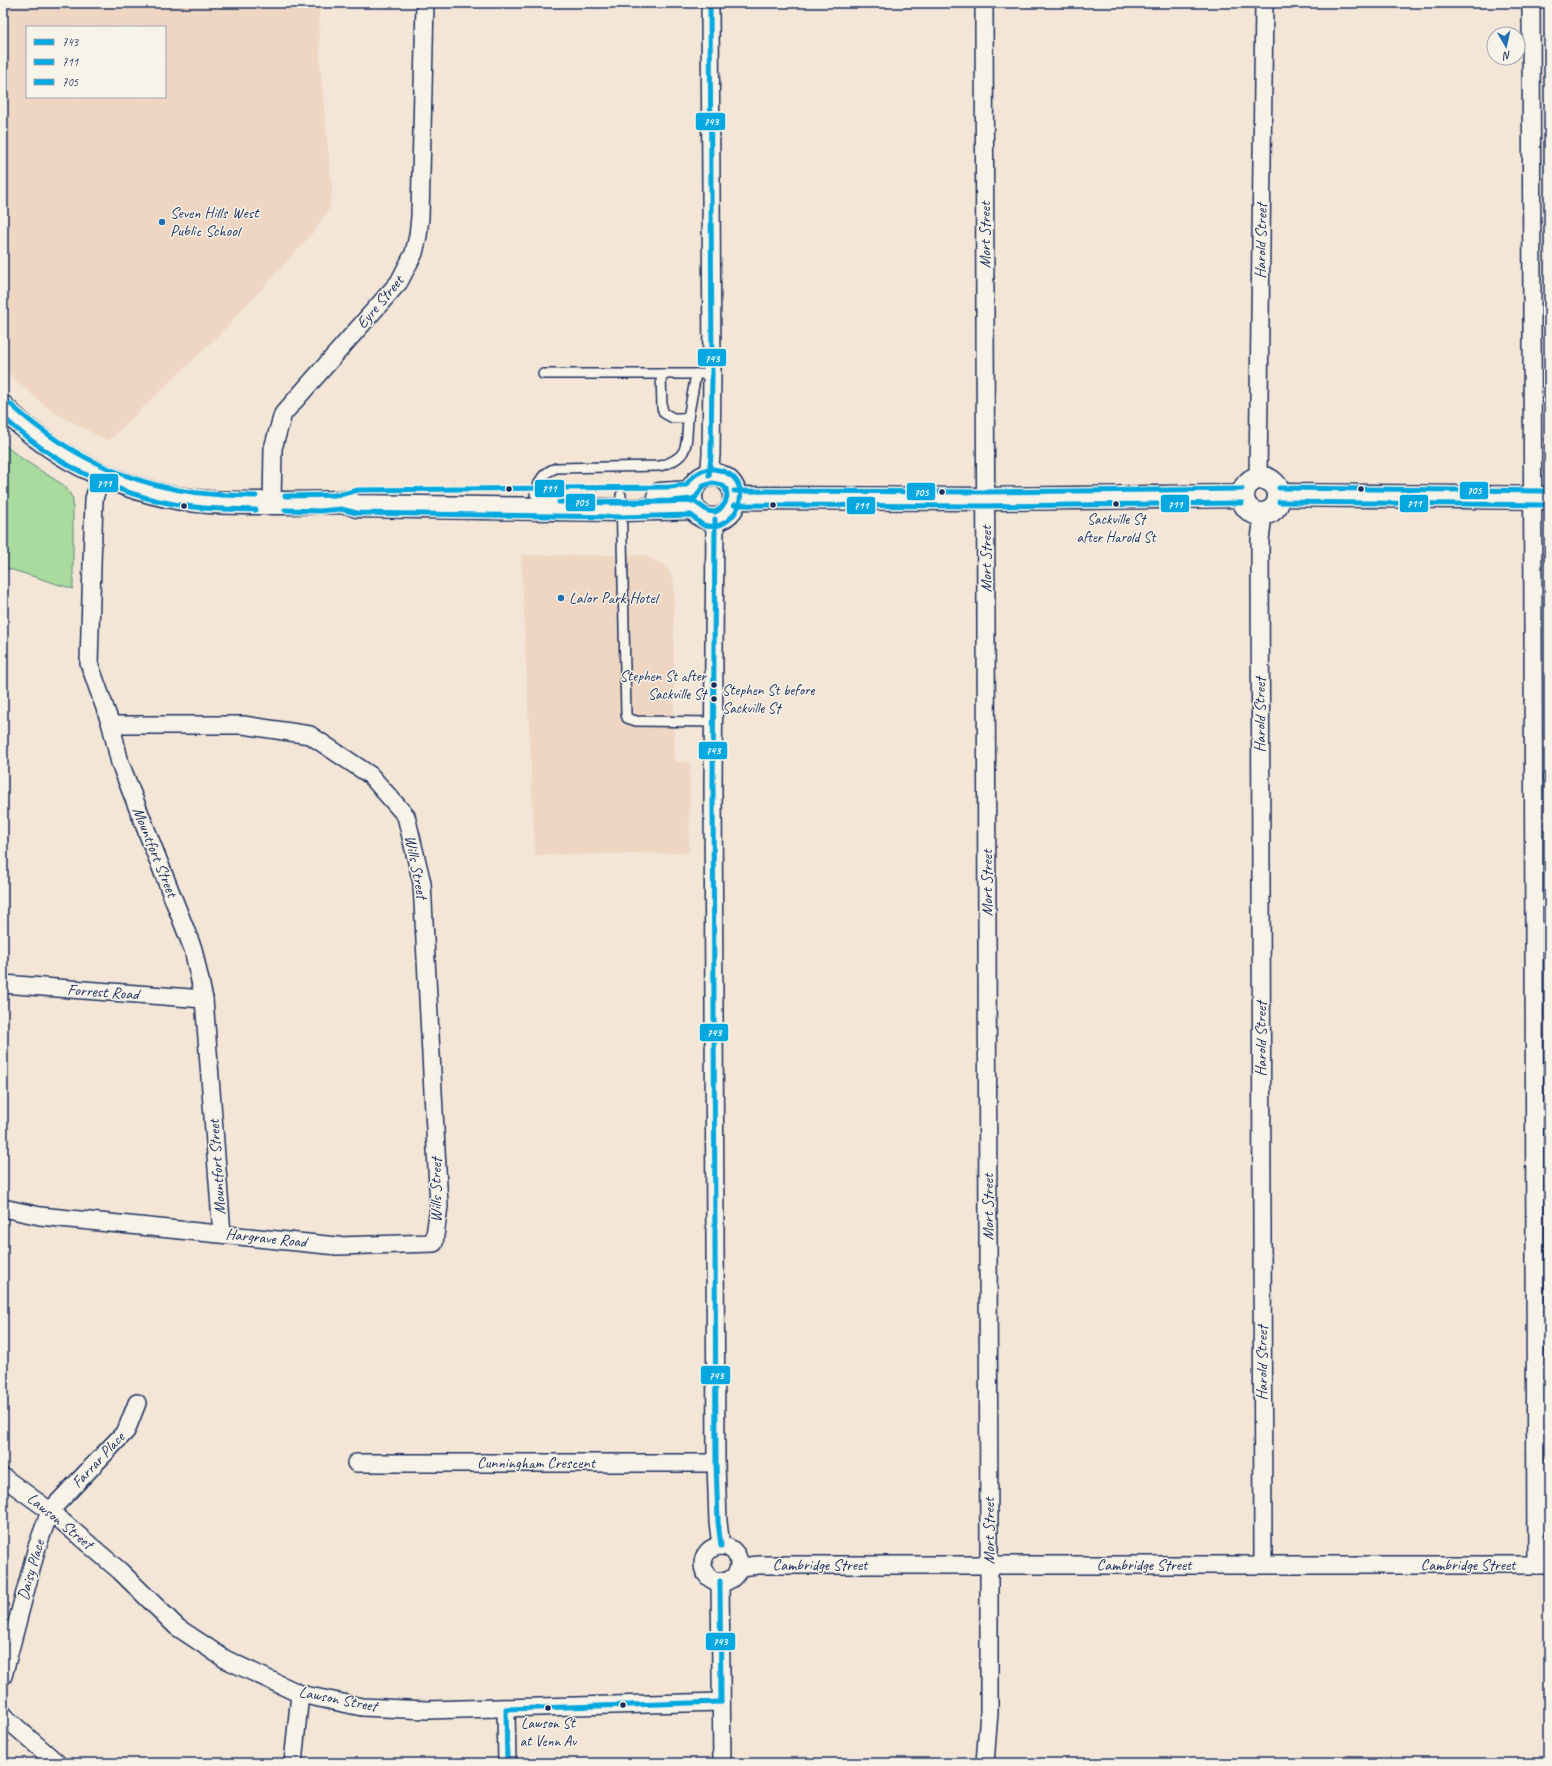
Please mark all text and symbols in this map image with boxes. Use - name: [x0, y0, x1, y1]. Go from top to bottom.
- legend: [26, 26, 166, 98]
- north arrow: [1486, 26, 1526, 66]
- text: 743: [62, 34, 80, 50]
- text: N: [1501, 48, 1512, 64]
- text: 711: [62, 54, 79, 70]
- text: 705: [62, 74, 79, 90]
- line badge: 743: [695, 112, 726, 131]
- text: 743: [704, 114, 719, 128]
- street label: Mort Street: [975, 200, 995, 268]
- street label: Harold Street: [1250, 201, 1272, 279]
- place label: Seven Hills West Public School: [170, 203, 260, 241]
- marker: Seven Hills West Public School: [157, 217, 167, 227]
- street label: Eyre Street: [352, 270, 409, 333]
- line badge: 743: [697, 348, 727, 367]
- text: 743: [705, 351, 720, 365]
- line badge: 711: [89, 473, 119, 493]
- text: 711: [97, 476, 112, 490]
- line badge: 711: [534, 479, 565, 498]
- text: 711: [542, 481, 557, 495]
- line badge: 705: [1459, 481, 1489, 500]
- line badge: 705: [906, 482, 936, 501]
- text: 705: [1467, 483, 1483, 497]
- unlabelled marker: [504, 484, 514, 494]
- unlabelled marker: [1356, 484, 1366, 494]
- text: 705: [914, 485, 930, 499]
- unlabelled marker: [937, 487, 947, 497]
- line badge: 705: [565, 493, 596, 512]
- line badge: 711: [1160, 494, 1190, 513]
- line badge: 711: [1399, 494, 1429, 513]
- text: 705: [574, 495, 590, 509]
- line badge: 711: [846, 496, 876, 515]
- text: 711: [1407, 496, 1422, 510]
- text: 711: [1168, 497, 1183, 511]
- text: 711: [854, 498, 869, 512]
- marker: Sackville St after Harold St: [1111, 499, 1121, 509]
- unlabelled marker: [768, 500, 778, 510]
- unlabelled marker: [179, 501, 189, 511]
- place label: Sackville St after Harold St: [1077, 510, 1157, 547]
- street label: Mort Street: [976, 524, 996, 592]
- place label: Lalor Park Hotel: [569, 588, 661, 608]
- marker: Lalor Park Hotel: [556, 593, 566, 603]
- place label: Stephen St after Sackville St: [620, 667, 708, 704]
- street label: Harold Street: [1250, 675, 1270, 753]
- marker: Stephen St after Sackville St: [709, 680, 719, 690]
- place label: Stephen St before Sackville St: [722, 681, 816, 718]
- marker: Stephen St before Sackville St: [709, 694, 719, 704]
- line badge: 743: [698, 741, 728, 760]
- text: 743: [706, 743, 721, 757]
- street label: Mountfort Street: [128, 804, 183, 902]
- street label: Wills Street: [400, 834, 432, 903]
- street label: Mort Street: [977, 848, 997, 916]
- street label: Forrest Road: [67, 980, 142, 1005]
- street label: Harold Street: [1251, 999, 1271, 1077]
- line badge: 743: [699, 1023, 729, 1042]
- text: 743: [707, 1025, 722, 1039]
- street label: Mountfort Street: [204, 1117, 230, 1215]
- street label: Wills Street: [426, 1155, 446, 1222]
- street label: Mort Street: [978, 1172, 998, 1240]
- street label: Hargrave Road: [225, 1224, 310, 1252]
- street label: Harold Street: [1252, 1323, 1272, 1401]
- line badge: 743: [700, 1365, 731, 1385]
- text: 743: [709, 1368, 724, 1382]
- street label: Farrar Place: [67, 1427, 130, 1492]
- street label: Cunningham Crescent: [477, 1453, 597, 1473]
- street label: Lawson Street: [23, 1488, 99, 1555]
- street label: Mort Street: [979, 1496, 999, 1564]
- street label: Daisy Place: [13, 1536, 50, 1602]
- street label: Cambridge Street: [773, 1555, 869, 1575]
- street label: Cambridge Street: [1097, 1555, 1193, 1575]
- street label: Cambridge Street: [1421, 1555, 1517, 1575]
- line badge: 743: [705, 1632, 736, 1651]
- text: 743: [713, 1634, 728, 1648]
- street label: Lawson Street: [297, 1682, 381, 1717]
- unlabelled marker: [618, 1700, 628, 1710]
- marker: Lawson St at Venn Av: [543, 1703, 553, 1713]
- place label: Lawson St at Venn Av: [520, 1714, 578, 1751]

